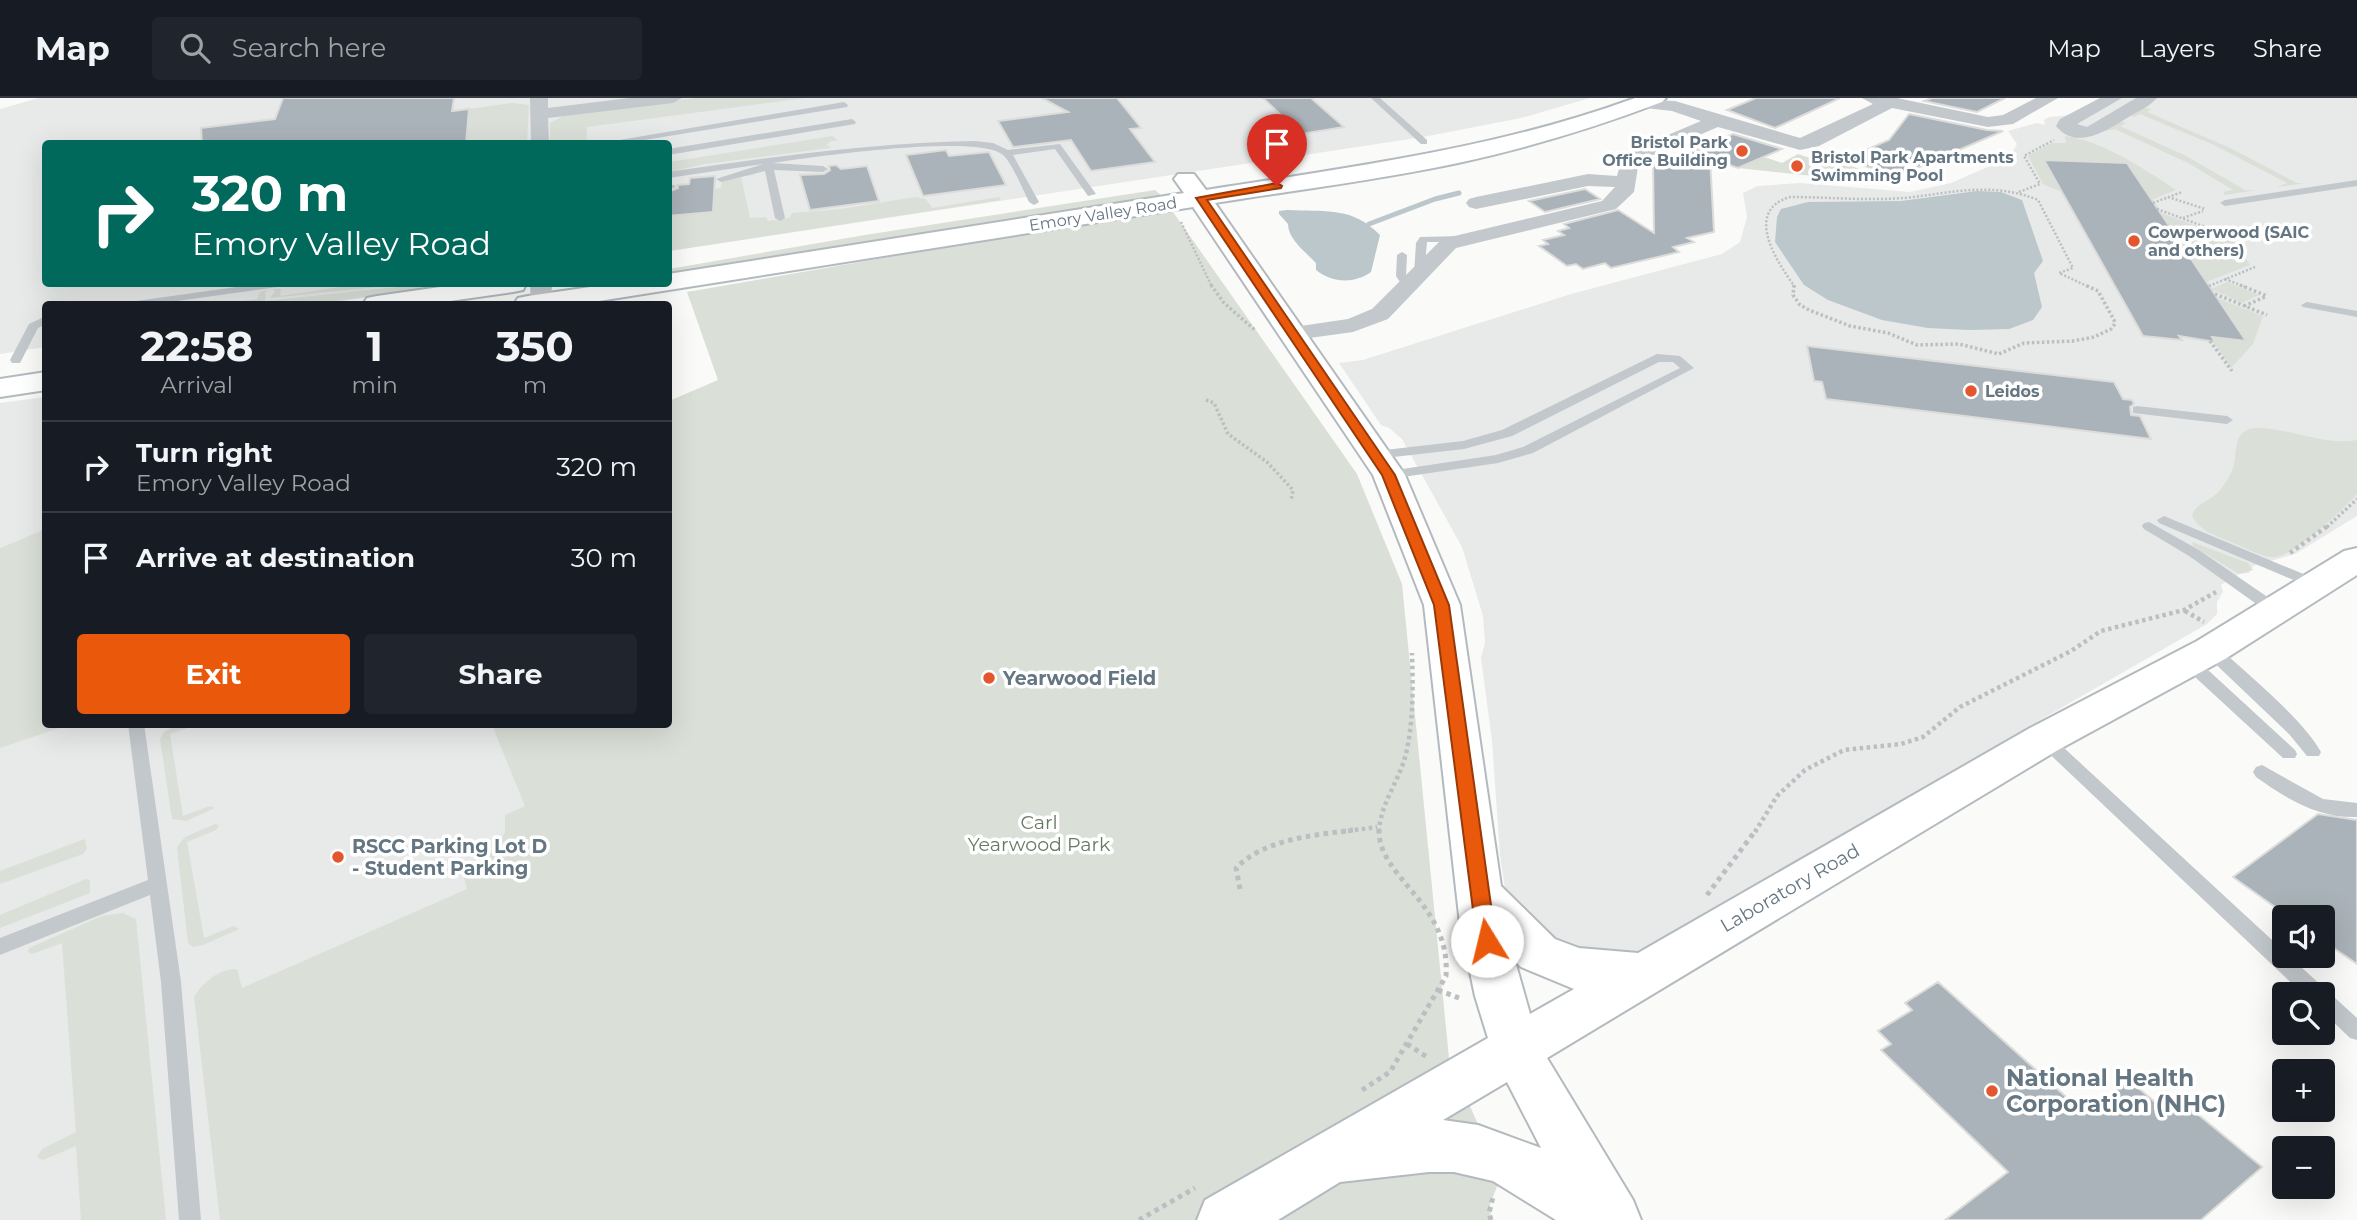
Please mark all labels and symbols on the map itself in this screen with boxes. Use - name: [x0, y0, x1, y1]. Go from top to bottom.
- pin: [1247, 114, 1307, 186]
- place label: Bristol Park Office Building: [1602, 133, 1729, 170]
- marker: Bristol Park Office Building: [1734, 143, 1750, 159]
- place label: Bristol Park Apartments Swimming Pool: [1811, 148, 2014, 185]
- marker: Bristol Park Apartments Swimming Pool: [1789, 158, 1805, 174]
- street label: Emory Valley Road: [1028, 193, 1178, 235]
- place label: Cowperwood (SAIC and others): [2148, 223, 2310, 260]
- marker: Cowperwood (SAIC and others): [2126, 233, 2142, 249]
- place label: Leidos: [1985, 382, 2040, 401]
- marker: Leidos: [1963, 383, 1979, 399]
- place label: Yearwood Field: [1002, 667, 1156, 690]
- marker: Yearwood Field: [981, 670, 997, 686]
- park label: Carl Yearwood Park: [968, 811, 1111, 856]
- place label: RSCC Parking Lot D - Student Parking: [352, 835, 547, 880]
- street label: Laboratory Road: [1716, 839, 1864, 937]
- marker: RSCC Parking Lot D - Student Parking: [330, 849, 346, 865]
- position arrow: [1450, 904, 1524, 978]
- place label: National Health Corporation (NHC): [2006, 1064, 2226, 1118]
- marker: National Health Corporation (NHC): [1984, 1083, 2000, 1099]

